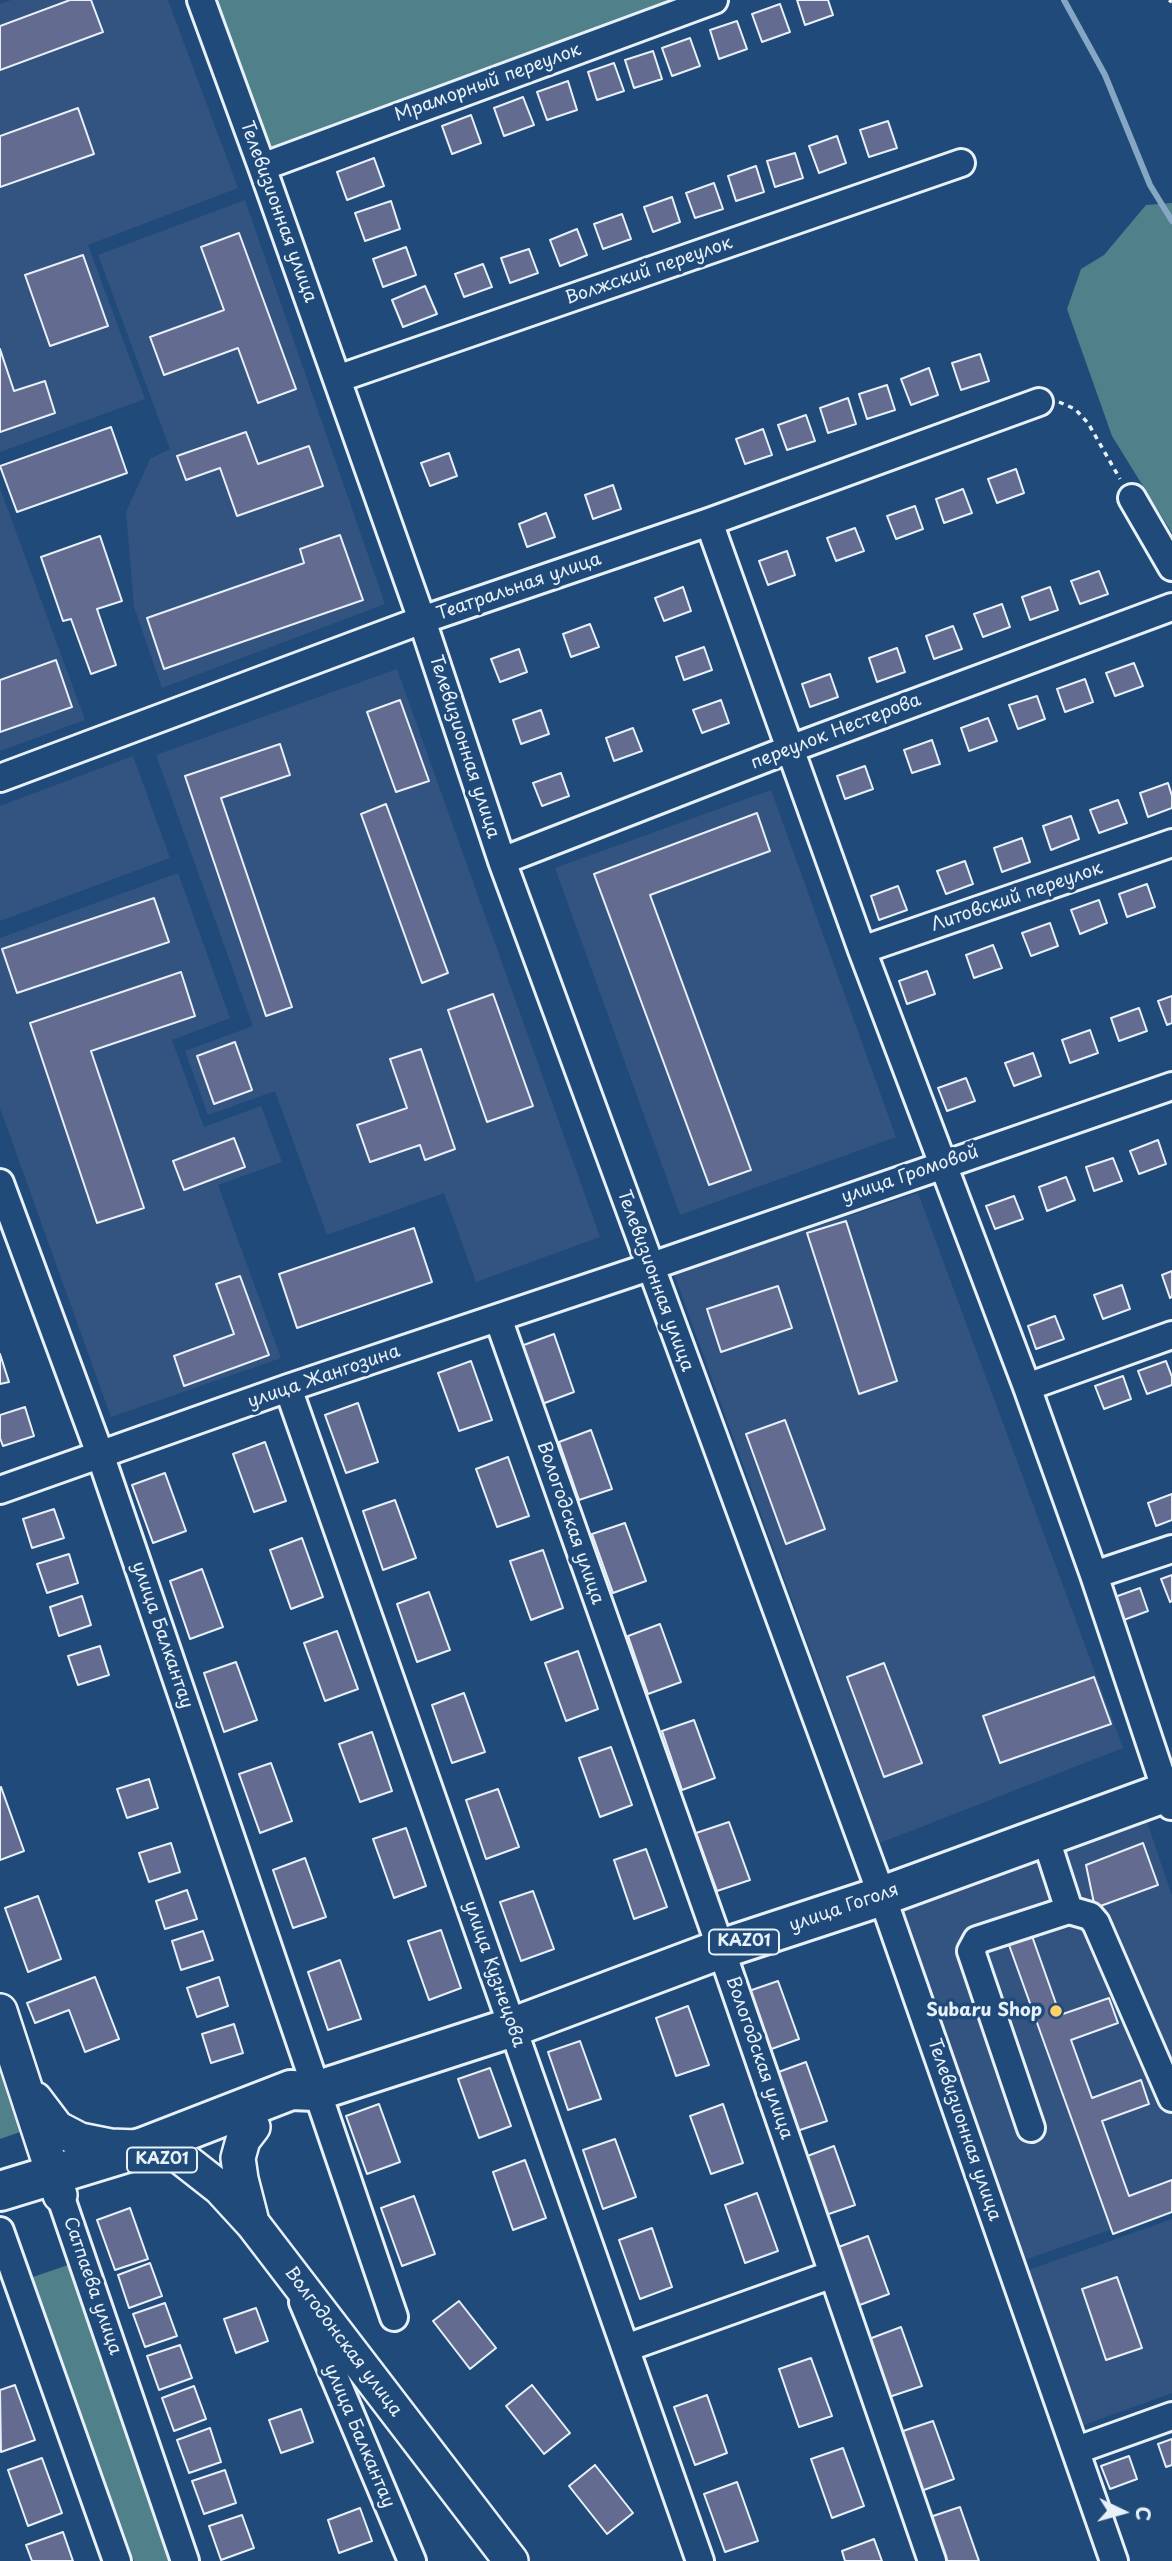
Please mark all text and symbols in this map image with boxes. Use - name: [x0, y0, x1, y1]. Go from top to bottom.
- street label: Мраморный переулок: [392, 39, 584, 127]
- street label: Телевизионная улица: [235, 118, 321, 306]
- street label: Волжский переулок: [563, 232, 735, 310]
- street label: Театральная улица: [434, 549, 604, 625]
- street label: Телевизионная улица: [424, 653, 504, 841]
- street label: переулок Нестерова: [748, 690, 924, 774]
- street label: Литовский переулок: [928, 858, 1106, 936]
- street label: улица Громовой: [839, 1141, 981, 1209]
- street label: Телевизионная улица: [612, 1187, 698, 1375]
- street label: улица Жангозина: [245, 1341, 403, 1413]
- street label: Вологодская улица: [532, 1439, 608, 1607]
- street label: улица Балкантау: [127, 1559, 197, 1711]
- street label: улица Гоголя: [786, 1879, 902, 1937]
- street label: улица Кузнецова: [459, 1898, 529, 2050]
- road number: KАZ01: [709, 1930, 779, 1954]
- street label: Вологодская улица: [721, 1974, 797, 2142]
- place label: Subaru Shop: [926, 2000, 1042, 2022]
- marker: Subaru Shop: [1048, 2003, 1064, 2019]
- street label: Телевизионная улица: [923, 2036, 1005, 2224]
- road number: KАZ01: [127, 2148, 197, 2172]
- street label: Сатпаева улица: [58, 2214, 126, 2358]
- street label: Волгодонская улица: [280, 2263, 406, 2421]
- street label: улица Балкантау: [319, 2361, 399, 2511]
- north arrow: [1088, 2477, 1158, 2547]
- text: С: [1129, 2505, 1158, 2522]

